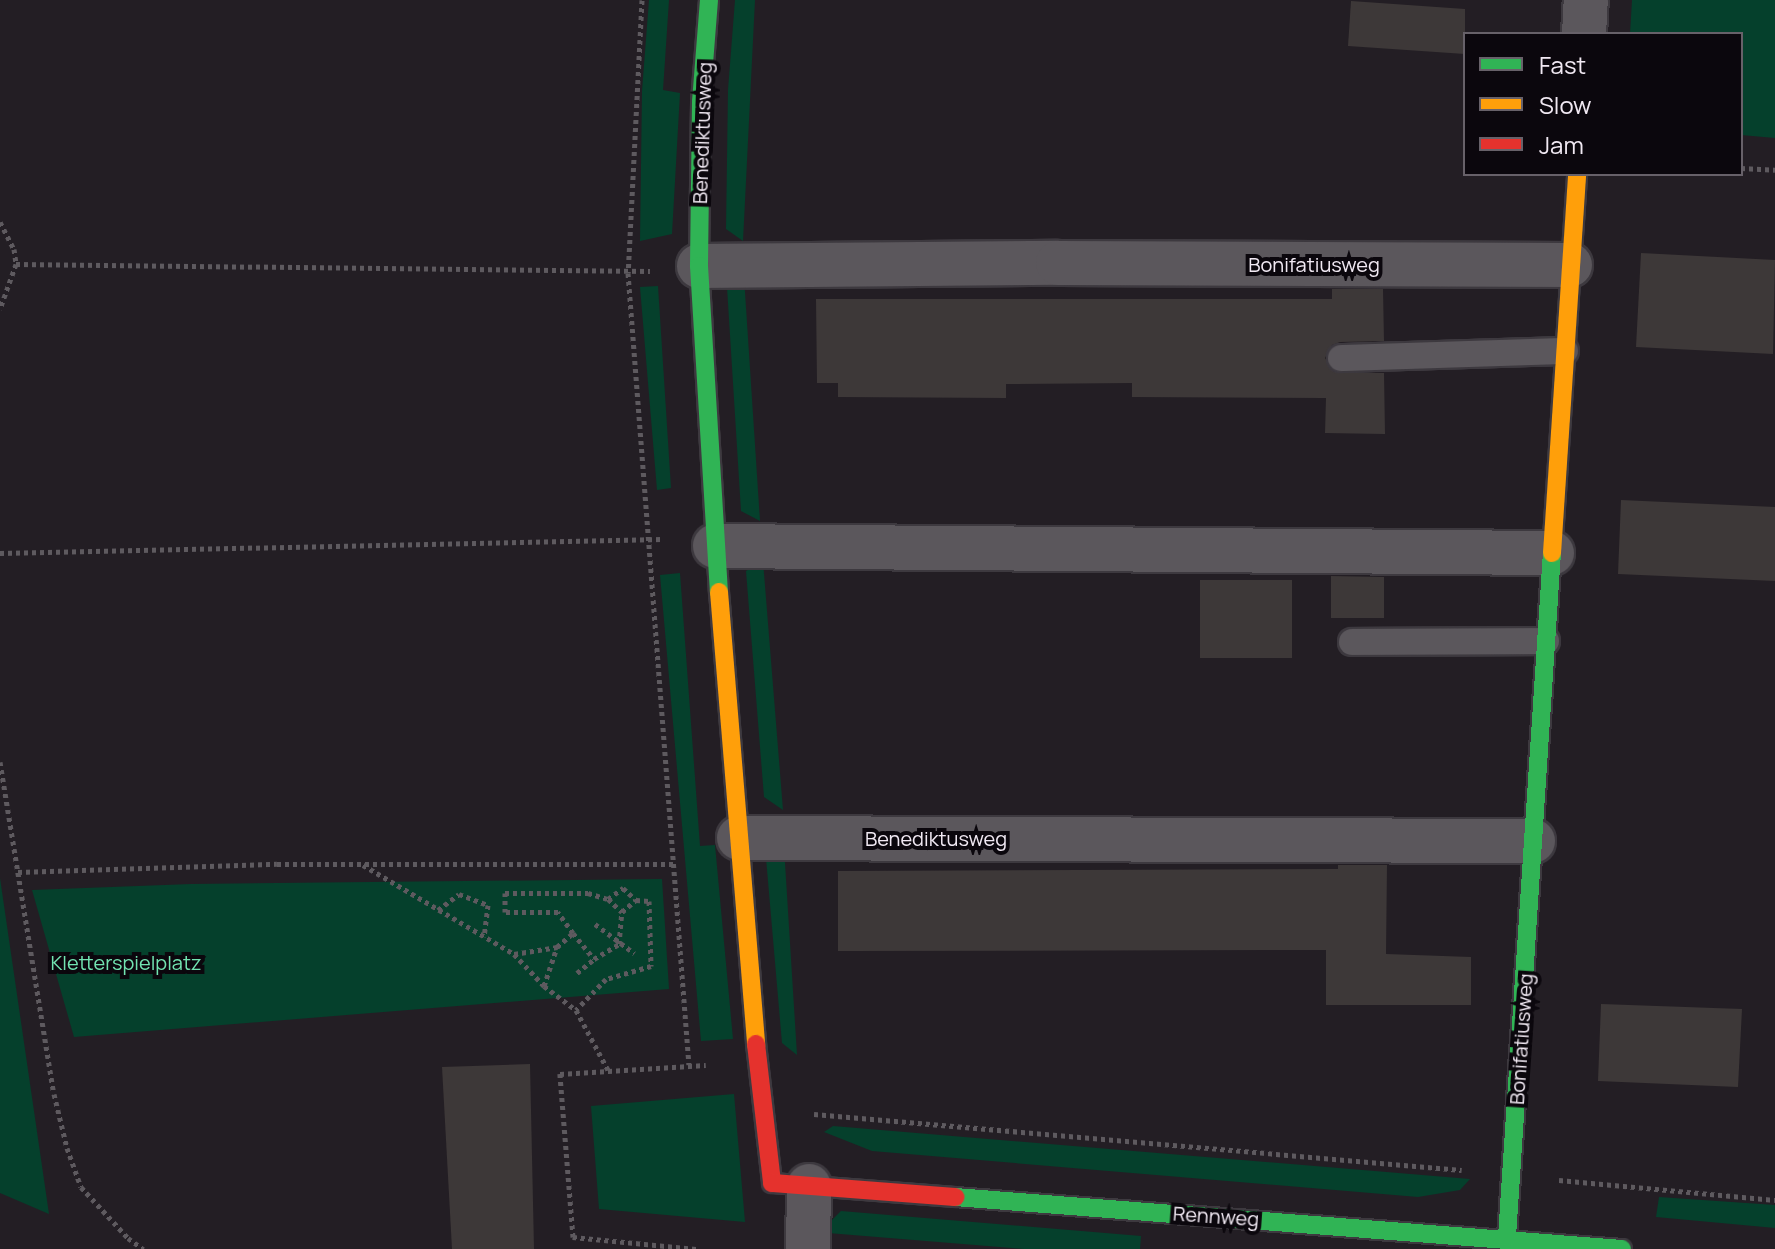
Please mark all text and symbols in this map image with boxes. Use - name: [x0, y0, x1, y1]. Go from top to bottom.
- legend: [1463, 32, 1743, 176]
- text: Fast: [1539, 48, 1586, 81]
- street label: Benediktusweg: [688, 62, 716, 204]
- text: Slow: [1539, 88, 1592, 121]
- text: Jam: [1539, 128, 1584, 161]
- street label: Bonifatiusweg: [1248, 252, 1380, 276]
- street label: Benediktusweg: [865, 826, 1007, 850]
- park label: Kletterspielplatz: [50, 950, 202, 974]
- street label: Bonifatiusweg: [1504, 972, 1538, 1106]
- street label: Rennweg: [1172, 1201, 1260, 1231]

